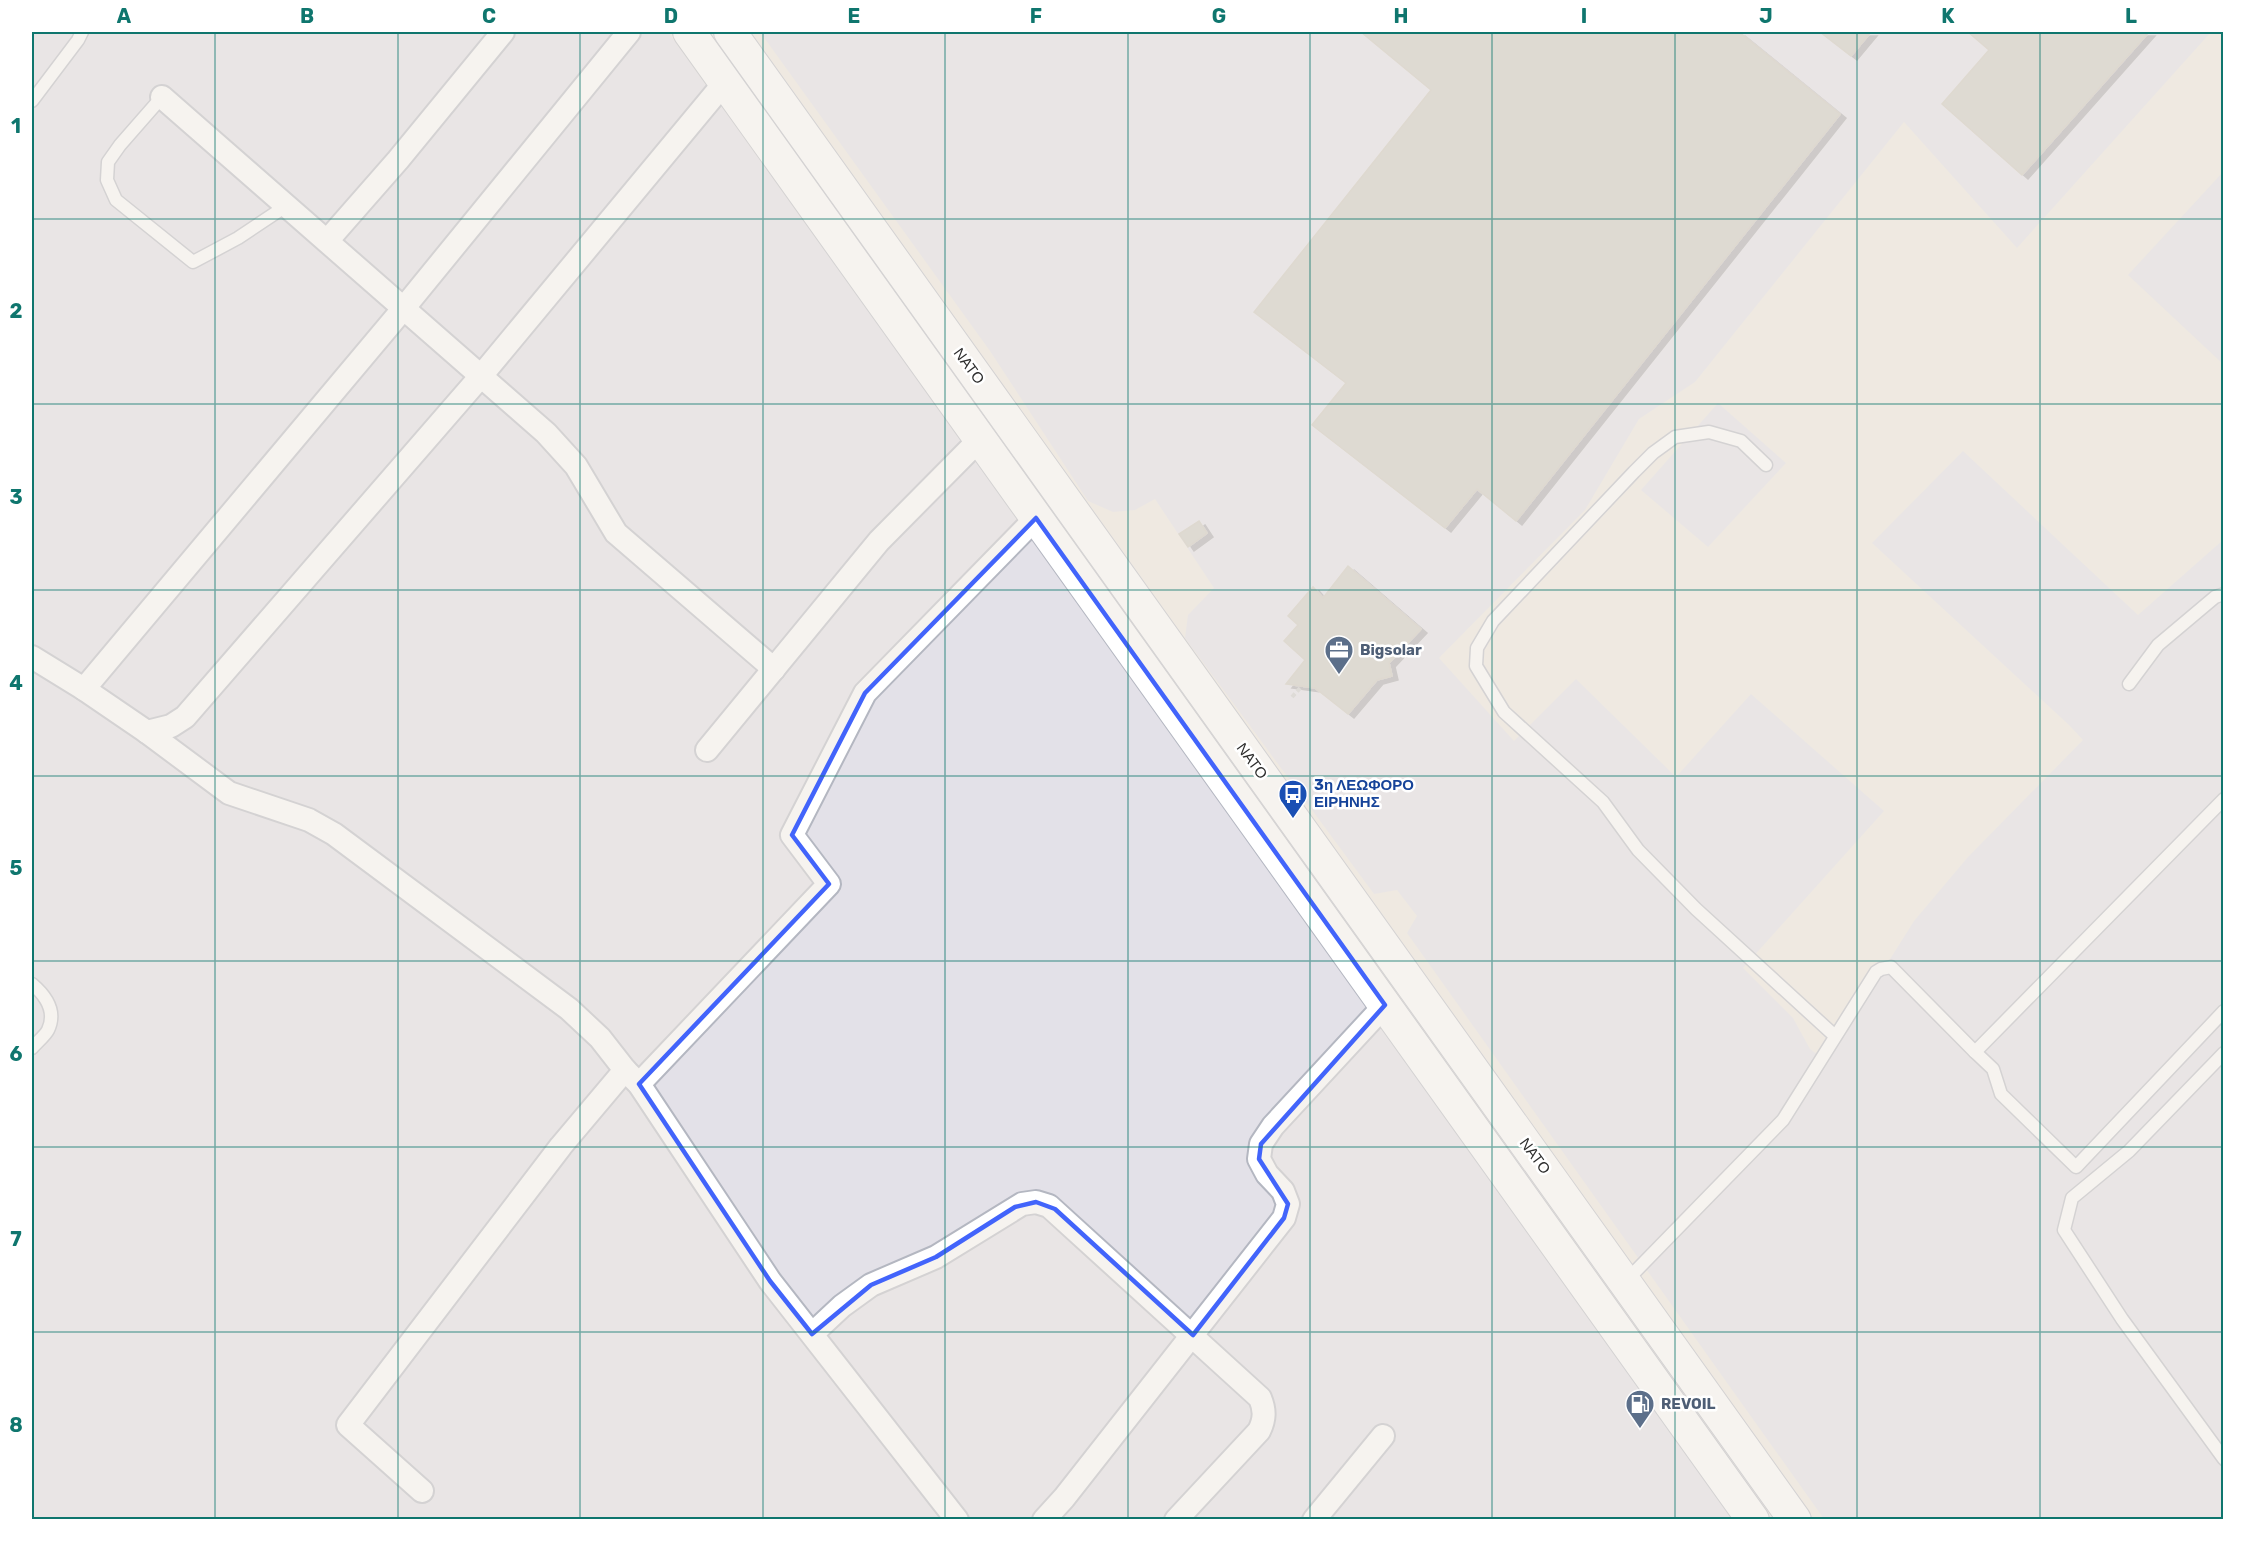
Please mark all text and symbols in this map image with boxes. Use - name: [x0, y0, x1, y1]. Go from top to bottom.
- text: A: [117, 4, 132, 28]
- text: B: [300, 4, 314, 28]
- text: C: [482, 4, 496, 28]
- text: D: [664, 4, 678, 28]
- text: E: [848, 4, 860, 28]
- text: F: [1030, 4, 1042, 28]
- text: G: [1212, 4, 1226, 28]
- text: H: [1394, 4, 1408, 28]
- text: I: [1581, 4, 1587, 28]
- text: J: [1759, 4, 1773, 28]
- text: K: [1941, 4, 1955, 28]
- text: L: [2125, 4, 2137, 28]
- text: 1: [11, 114, 21, 138]
- text: 2: [10, 299, 23, 323]
- street label: ΝΑΤΟ: [950, 344, 988, 388]
- text: 3: [9, 485, 23, 509]
- office icon: Bigsolar: [1323, 634, 1355, 676]
- place label: Bigsolar: [1360, 641, 1422, 659]
- text: 4: [9, 671, 23, 695]
- street label: ΝΑΤΟ: [1233, 739, 1271, 783]
- place label: 3η ΛΕΩΦΟΡΟ ΕΙΡΗΝΗΣ: [1314, 776, 1414, 811]
- bus stop icon: 3η ΛΕΩΦΟΡΟ ΕΙΡΗΝΗΣ: [1277, 778, 1309, 820]
- text: 5: [10, 856, 23, 880]
- text: 6: [9, 1042, 23, 1066]
- street label: ΝΑΤΟ: [1516, 1134, 1554, 1178]
- text: 7: [10, 1227, 22, 1251]
- fuel station icon: REVOIL: [1624, 1388, 1656, 1430]
- place label: REVOIL: [1661, 1395, 1716, 1413]
- text: 8: [9, 1413, 23, 1437]

